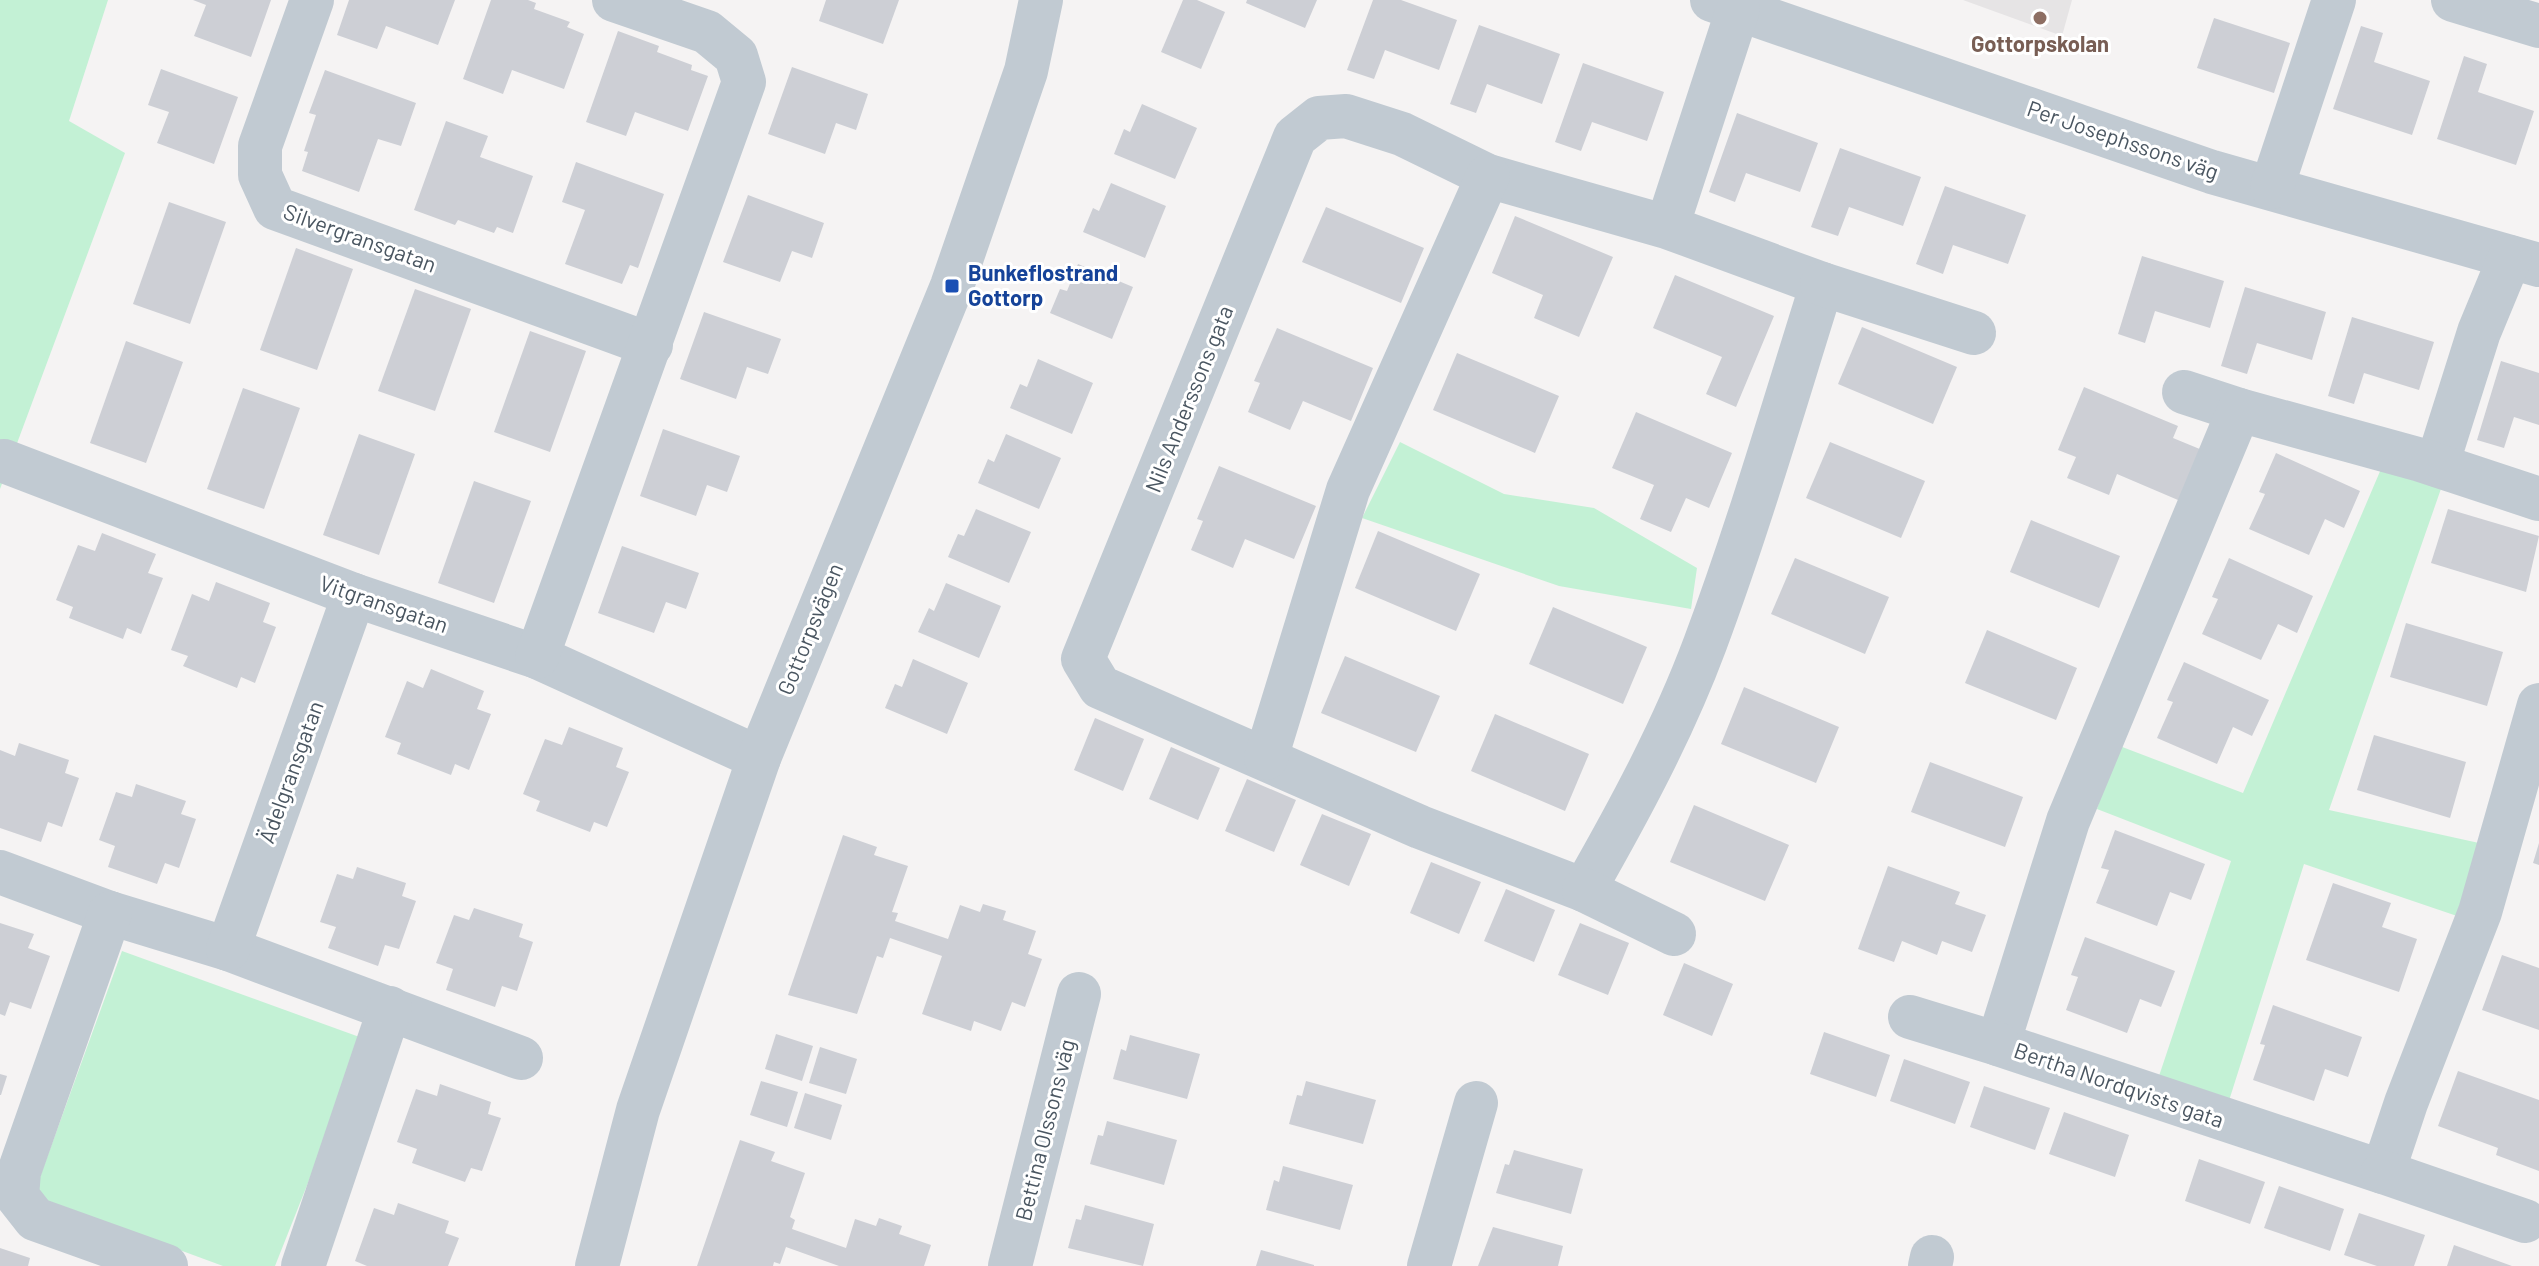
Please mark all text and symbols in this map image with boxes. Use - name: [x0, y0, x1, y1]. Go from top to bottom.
- marker: Gottorpskolan: [2031, 9, 2049, 27]
- place label: Gottorpskolan: [1971, 30, 2109, 56]
- street label: Per Josephssons väg: [2024, 94, 2222, 184]
- street label: Silvergransgatan: [280, 197, 440, 277]
- place label: Bunkeflostrand Gottorp: [968, 259, 1118, 310]
- marker: Bunkeflostrand Gottorp: [943, 277, 961, 295]
- street label: Nils Anderssons gata: [1139, 301, 1237, 496]
- street label: Gottorpsvägen: [771, 559, 847, 698]
- street label: Vitgransgatan: [317, 569, 452, 637]
- street label: Ädelgransgatan: [252, 697, 328, 846]
- street label: Bettina Olssons väg: [1009, 1036, 1079, 1223]
- street label: Bertha Nordqvists gata: [2011, 1036, 2228, 1132]

